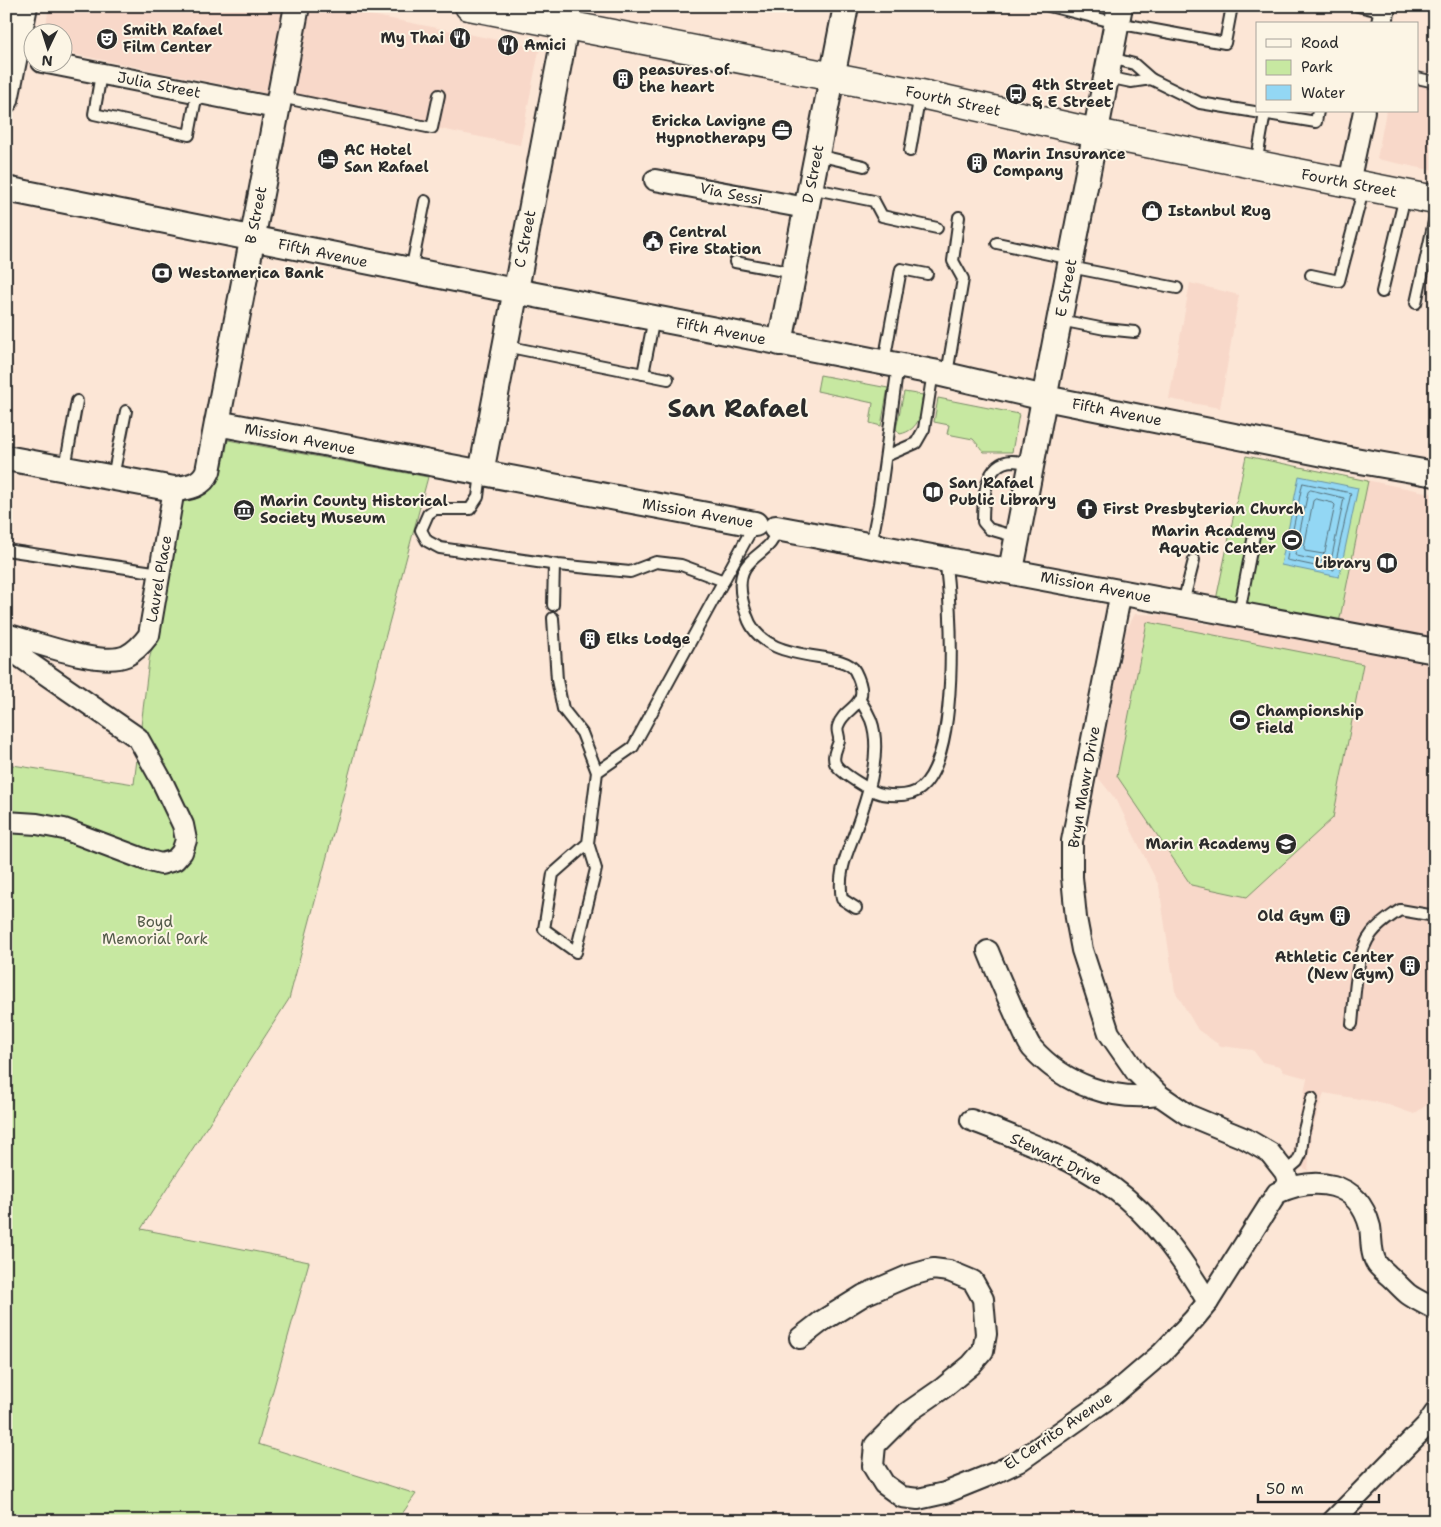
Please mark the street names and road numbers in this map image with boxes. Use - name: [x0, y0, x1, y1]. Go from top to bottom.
- street label: Julia Street: [116, 67, 202, 103]
- street label: Fourth Street: [903, 81, 1003, 121]
- street label: D Street: [798, 143, 828, 205]
- street label: Fourth Street: [1299, 164, 1399, 202]
- street label: Via Sessi: [698, 178, 764, 210]
- street label: B Street: [241, 185, 271, 245]
- street label: C Street: [510, 208, 540, 270]
- street label: Fifth Avenue: [276, 234, 370, 272]
- street label: E Street: [1051, 257, 1081, 319]
- street label: Fifth Avenue: [674, 312, 768, 350]
- street label: Fifth Avenue: [1070, 393, 1164, 431]
- street label: Mission Avenue: [243, 418, 357, 460]
- street label: Mission Avenue: [641, 493, 755, 533]
- street label: Laurel Place: [141, 534, 177, 624]
- street label: Mission Avenue: [1039, 566, 1153, 608]
- street label: Bryn Mawr Drive: [1063, 724, 1105, 850]
- street label: Stewart Drive: [1007, 1128, 1105, 1190]
- street label: El Cerrito Avenue: [1000, 1387, 1116, 1475]

